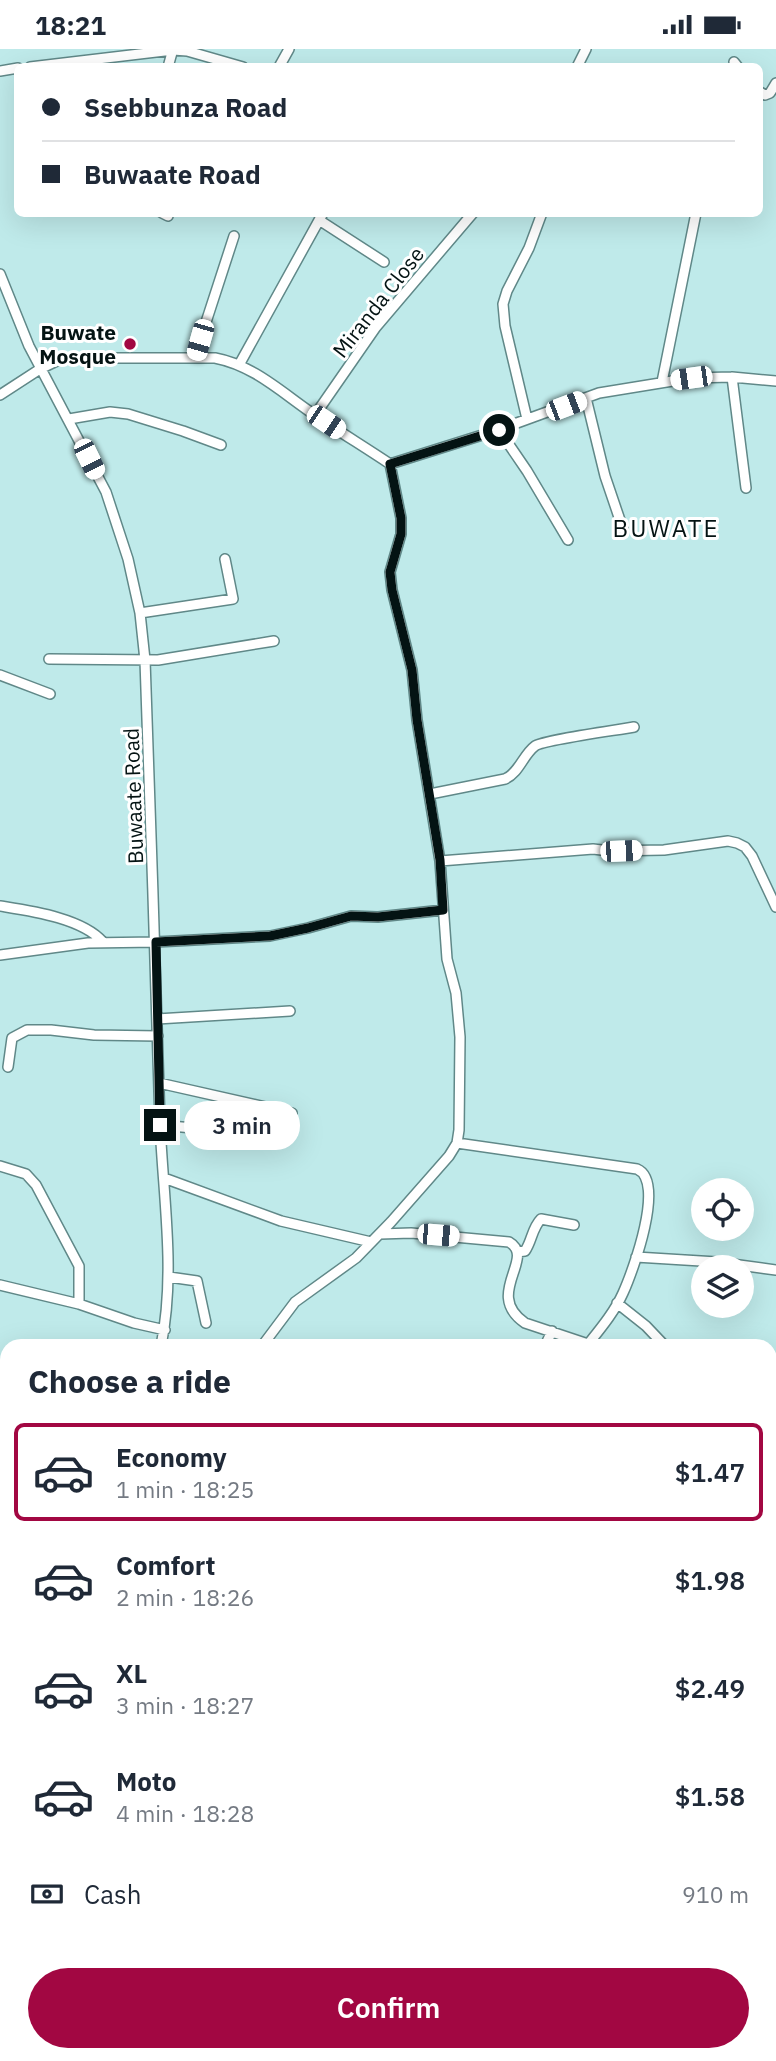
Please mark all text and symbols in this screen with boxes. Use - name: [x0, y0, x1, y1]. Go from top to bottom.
- text: 18:21: [35, 8, 106, 42]
- text: Ssebbunza Road: [84, 90, 287, 124]
- text: Buwaate Road: [84, 157, 261, 191]
- street label: Miranda Close: [326, 241, 430, 363]
- car: [185, 317, 216, 363]
- place label: Buwate Mosque: [39, 318, 116, 370]
- marker: Buwate Mosque: [122, 336, 138, 352]
- car: [669, 365, 714, 391]
- car: [543, 389, 590, 423]
- car: [303, 402, 350, 442]
- route start: [483, 414, 515, 446]
- car: [71, 436, 108, 482]
- district label: BUWATE: [613, 512, 719, 544]
- street label: Buwaate Road: [117, 728, 149, 864]
- car: [600, 840, 643, 862]
- callout: 3 min: [184, 1101, 300, 1149]
- route end: [144, 1109, 176, 1141]
- text: 3 min: [212, 1110, 272, 1140]
- map controls: [691, 1178, 754, 1318]
- button: locate: [691, 1178, 754, 1241]
- car: [417, 1223, 460, 1247]
- button: layers: [691, 1255, 754, 1318]
- text: Choose a ride: [28, 1360, 231, 1402]
- text: Economy: [116, 1440, 227, 1474]
- icon: car: [32, 1441, 95, 1504]
- text: $1.47: [675, 1455, 745, 1489]
- text: 1 min · 18:25: [116, 1474, 254, 1504]
- text: Comfort: [116, 1548, 215, 1582]
- icon: car: [32, 1549, 95, 1612]
- text: $1.98: [675, 1563, 745, 1597]
- text: 2 min · 18:26: [116, 1582, 254, 1612]
- text: XL: [116, 1656, 147, 1690]
- icon: car: [32, 1657, 95, 1720]
- text: $2.49: [675, 1671, 745, 1705]
- text: 3 min · 18:27: [116, 1690, 254, 1720]
- text: Moto: [116, 1764, 176, 1798]
- icon: car: [32, 1765, 95, 1828]
- text: $1.58: [675, 1779, 745, 1813]
- text: 4 min · 18:28: [116, 1798, 254, 1828]
- icon: cash: [28, 1875, 66, 1913]
- text: Cash: [84, 1877, 141, 1911]
- text: 910 m: [682, 1879, 749, 1909]
- button: Confirm: [28, 1968, 749, 2048]

